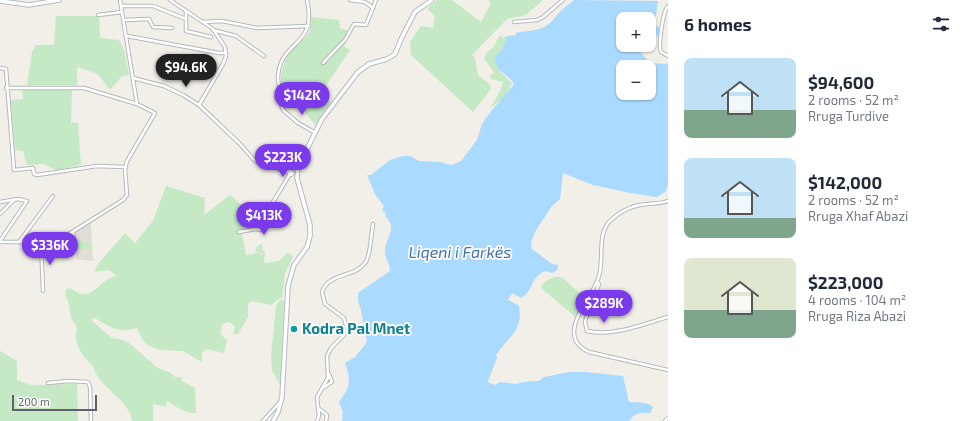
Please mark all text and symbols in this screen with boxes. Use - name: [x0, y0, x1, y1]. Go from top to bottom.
- map controls: [616, 12, 656, 100]
- button: +: [616, 12, 656, 52]
- icon: filters: [930, 13, 952, 35]
- text: 6 homes: [684, 14, 752, 34]
- pin: $94.6K: [153, 54, 219, 88]
- text: $94.6K: [165, 59, 207, 75]
- button: −: [616, 60, 656, 100]
- text: $94,600: [808, 72, 874, 92]
- icon: home: [716, 74, 764, 122]
- pin: $142K: [274, 82, 330, 116]
- text: $142K: [283, 87, 321, 103]
- text: 2 rooms · 52 m²: [808, 92, 899, 108]
- text: Rruga Turdive: [808, 108, 889, 124]
- pin: $223K: [255, 144, 311, 178]
- text: $223K: [264, 149, 302, 165]
- text: $142,000: [808, 172, 882, 192]
- icon: home: [716, 174, 764, 222]
- text: 2 rooms · 52 m²: [808, 192, 899, 208]
- pin: $413K: [236, 202, 292, 236]
- text: $413K: [245, 207, 283, 223]
- text: Rruga Xhaf Abazi: [808, 208, 908, 224]
- pin: $336K: [22, 232, 78, 266]
- text: $336K: [31, 237, 69, 253]
- water label: Liqeni i Farkës: [409, 242, 511, 261]
- text: $223,000: [808, 272, 884, 292]
- icon: home: [716, 274, 764, 322]
- pin: $289K: [576, 290, 632, 324]
- text: 4 rooms · 104 m²: [808, 292, 906, 308]
- text: $289K: [584, 295, 624, 311]
- text: Rruga Riza Abazi: [808, 308, 906, 324]
- place label: Kodra Pal Mnet: [302, 319, 410, 337]
- marker: Kodra Pal Mnet: [289, 324, 299, 334]
- scale bar: [12, 393, 97, 412]
- text: 200 m: [18, 395, 50, 408]

